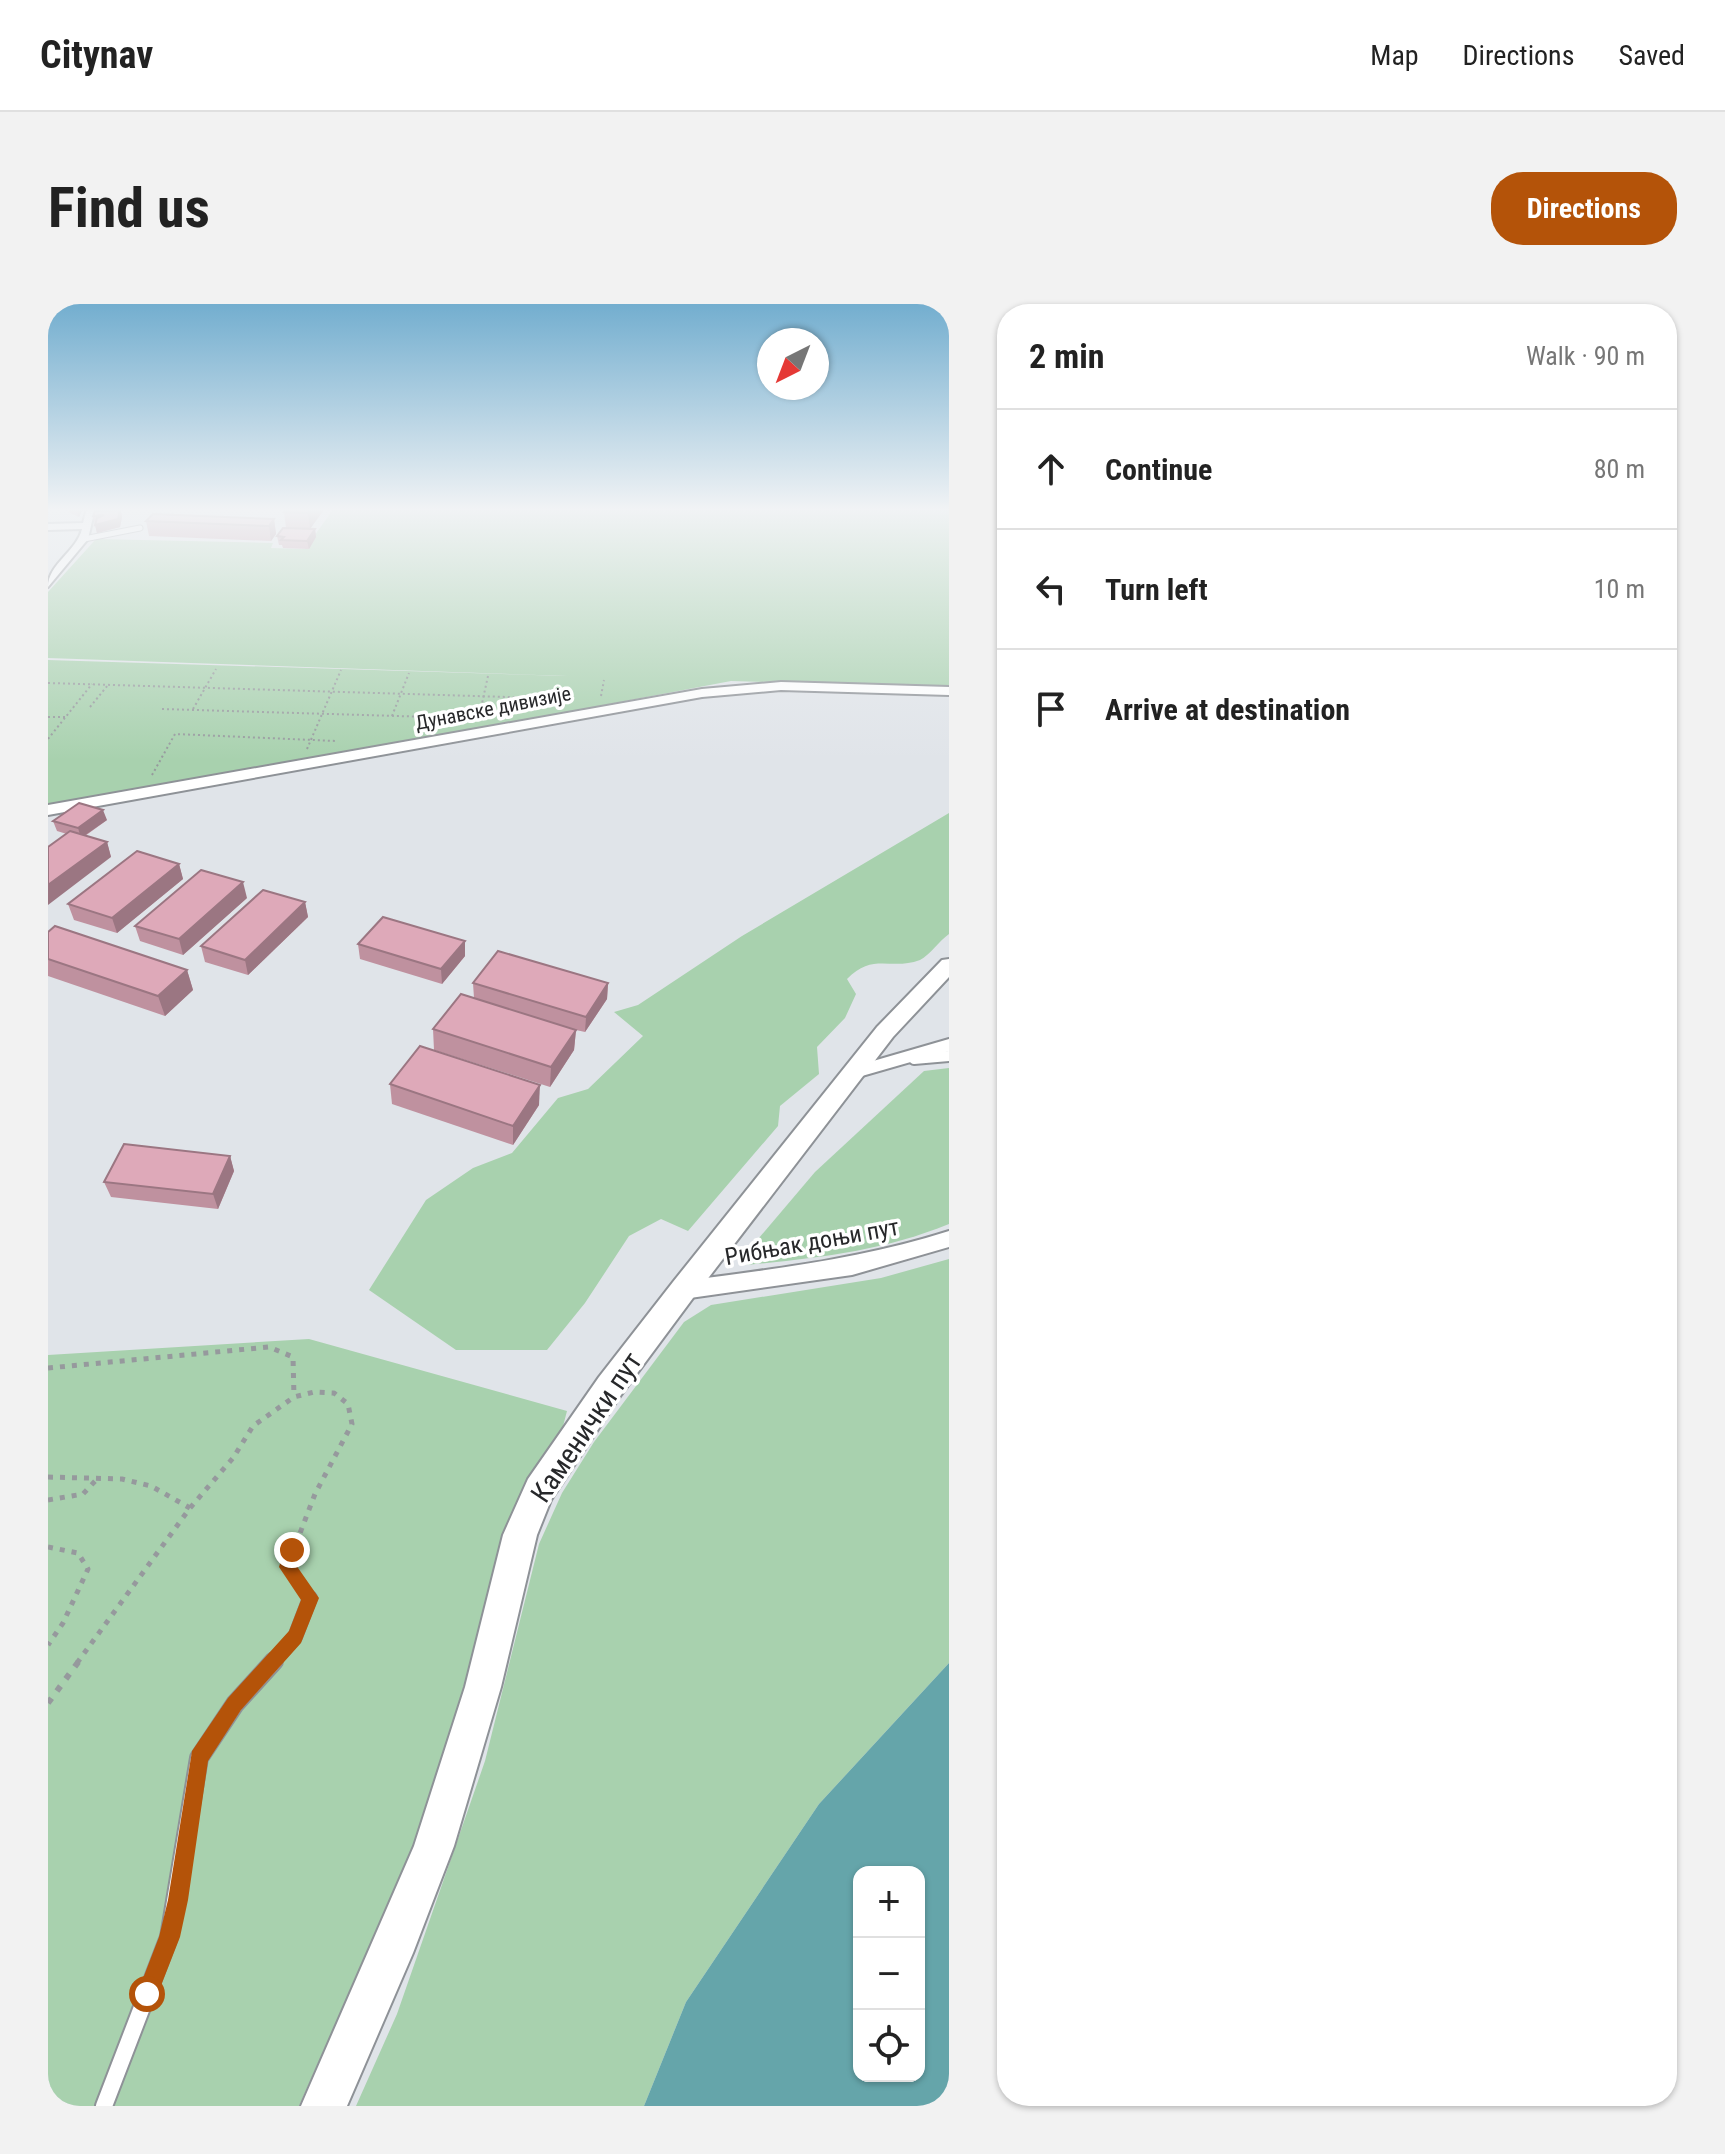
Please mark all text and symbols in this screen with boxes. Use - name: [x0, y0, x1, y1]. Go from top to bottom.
- text: Citynav: [40, 33, 153, 77]
- text: Map: [1370, 39, 1419, 72]
- text: Directions: [1463, 39, 1574, 72]
- text: Saved: [1618, 39, 1685, 72]
- button: Directions: [1491, 172, 1677, 245]
- text: Find us: [48, 175, 210, 241]
- north arrow: [757, 328, 829, 400]
- text: 2 min: [1029, 336, 1105, 376]
- text: Walk · 90 m: [1526, 341, 1645, 371]
- icon: ahead: [1029, 447, 1073, 491]
- text: Continue: [1105, 452, 1212, 487]
- text: 80 m: [1594, 454, 1645, 484]
- icon: left: [1029, 567, 1073, 611]
- text: Turn left: [1105, 572, 1208, 607]
- text: 10 m: [1594, 574, 1645, 604]
- street label: Дунавске дивизије: [413, 681, 573, 735]
- icon: arrive: [1029, 687, 1073, 731]
- text: Arrive at destination: [1105, 692, 1350, 727]
- street label: Рибњак доњи пут: [723, 1213, 901, 1271]
- street label: Каменички пут: [524, 1346, 649, 1509]
- route end: [274, 1532, 310, 1568]
- map controls: [853, 1866, 925, 2082]
- button: +: [853, 1866, 925, 1938]
- button: −: [853, 1938, 925, 2010]
- route start: [129, 1976, 165, 2012]
- button: locate: [853, 2010, 925, 2082]

